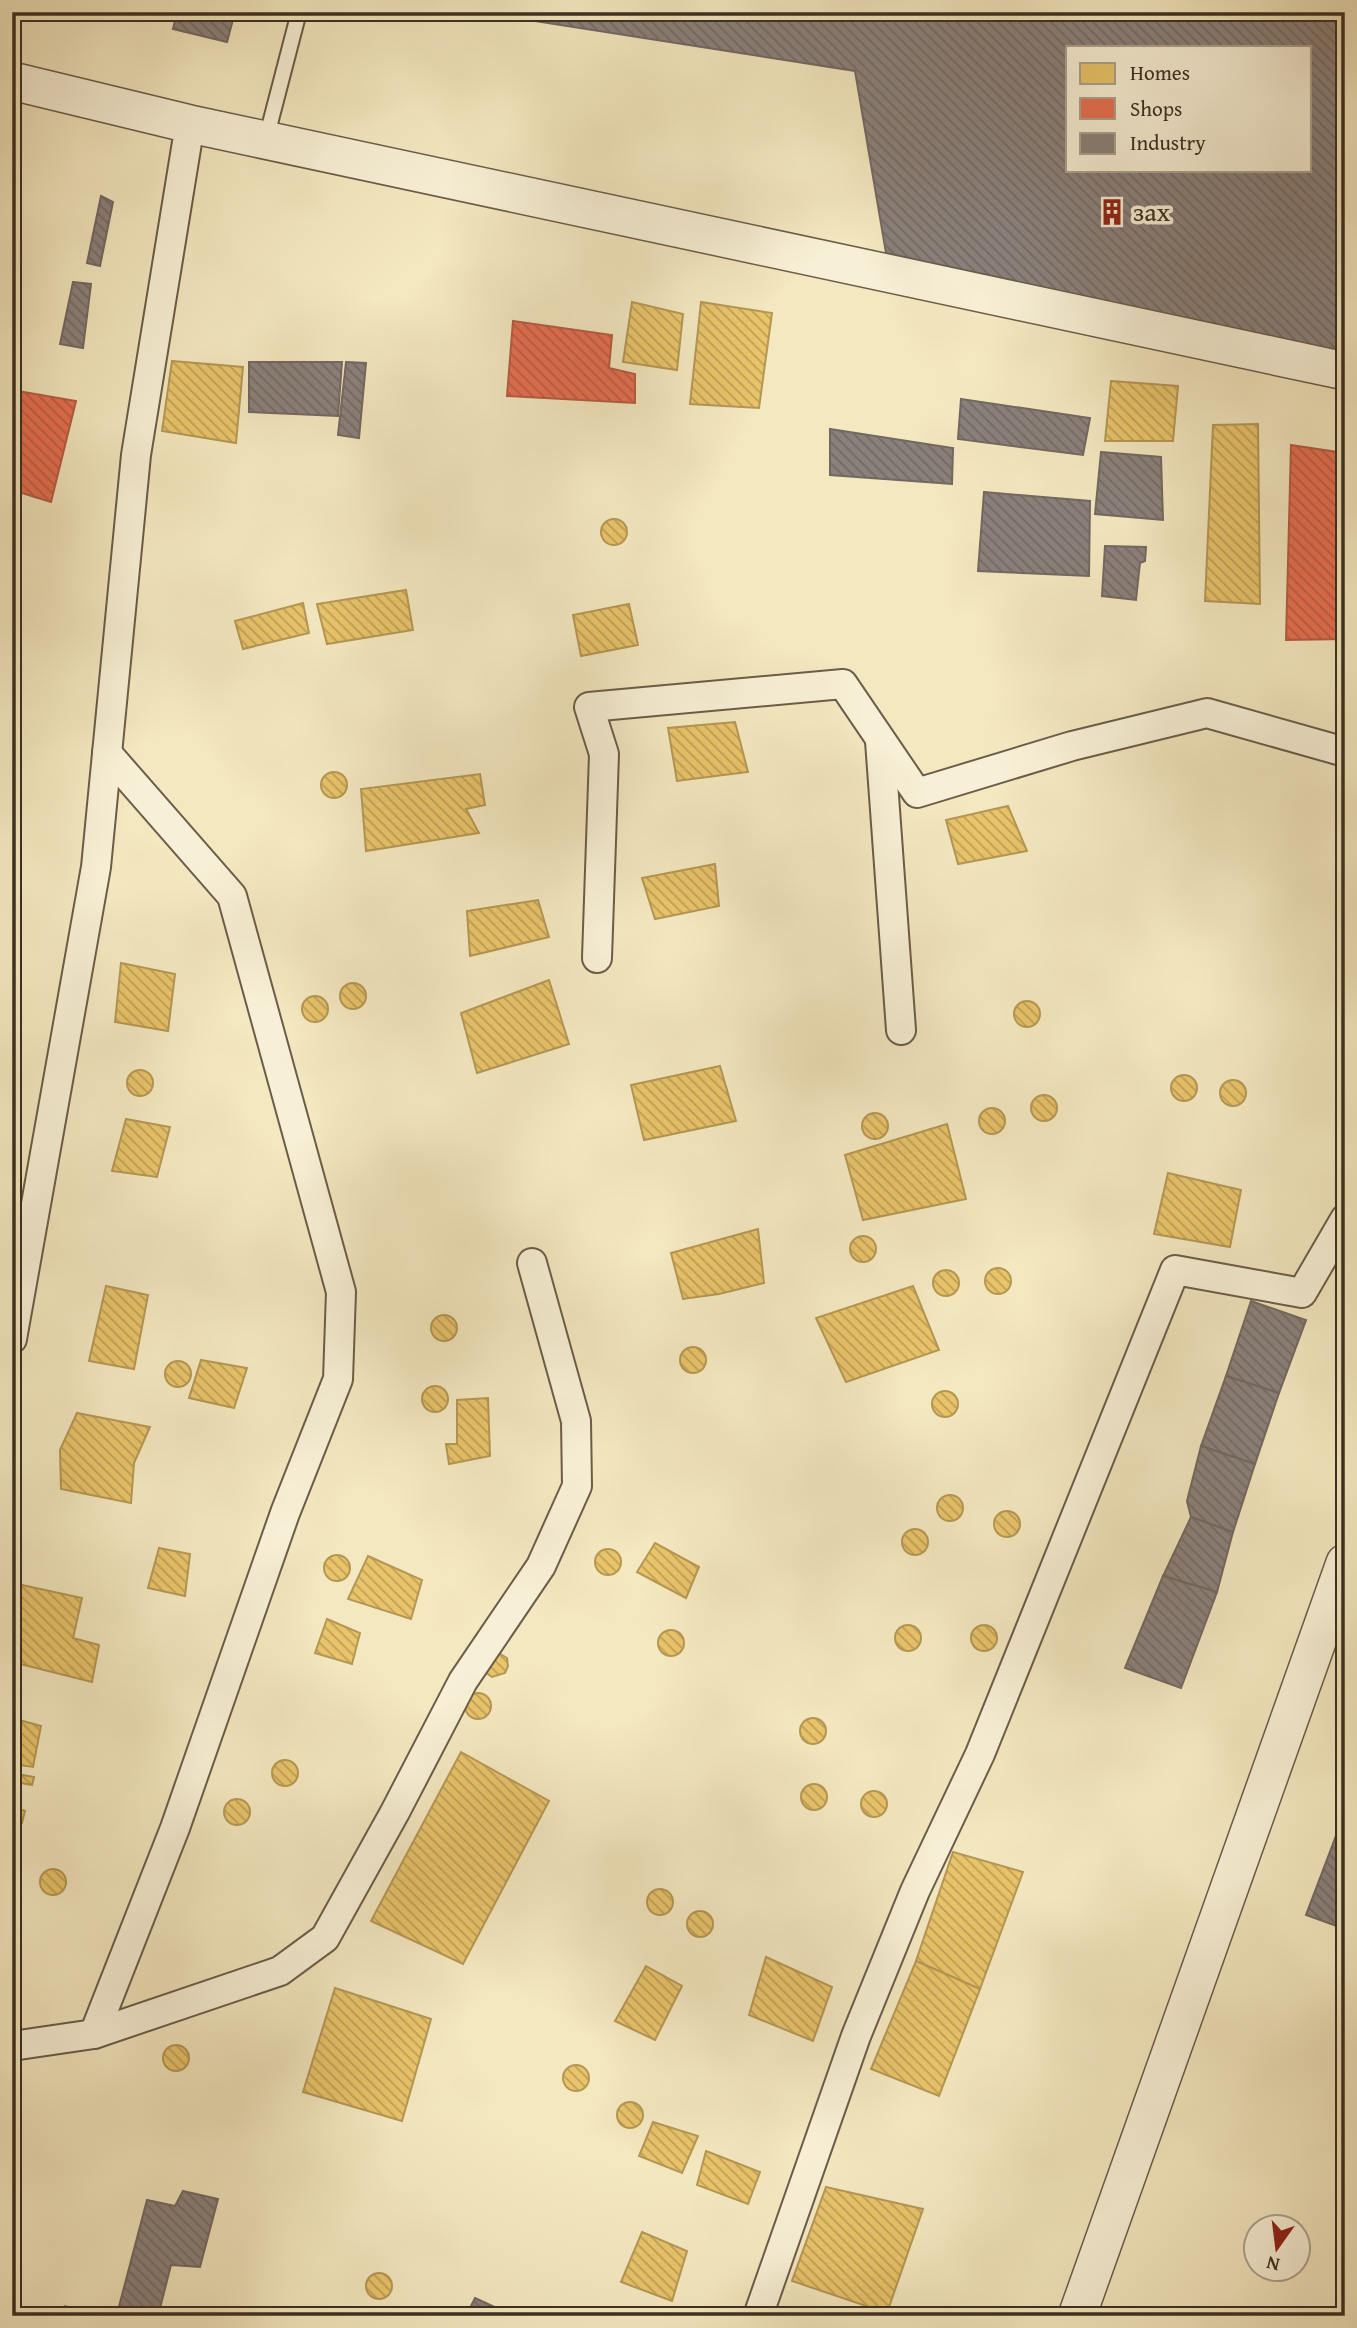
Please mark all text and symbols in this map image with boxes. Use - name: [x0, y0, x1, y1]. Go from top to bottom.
- legend: [1066, 46, 1312, 172]
- text: Homes: [1130, 57, 1190, 88]
- text: Shops: [1130, 93, 1182, 124]
- text: Industry: [1130, 127, 1206, 158]
- place label: зах: [1133, 192, 1171, 231]
- building icon: зах: [1097, 197, 1127, 227]
- north arrow: [1242, 2212, 1312, 2282]
- text: N: [1263, 2249, 1282, 2280]

